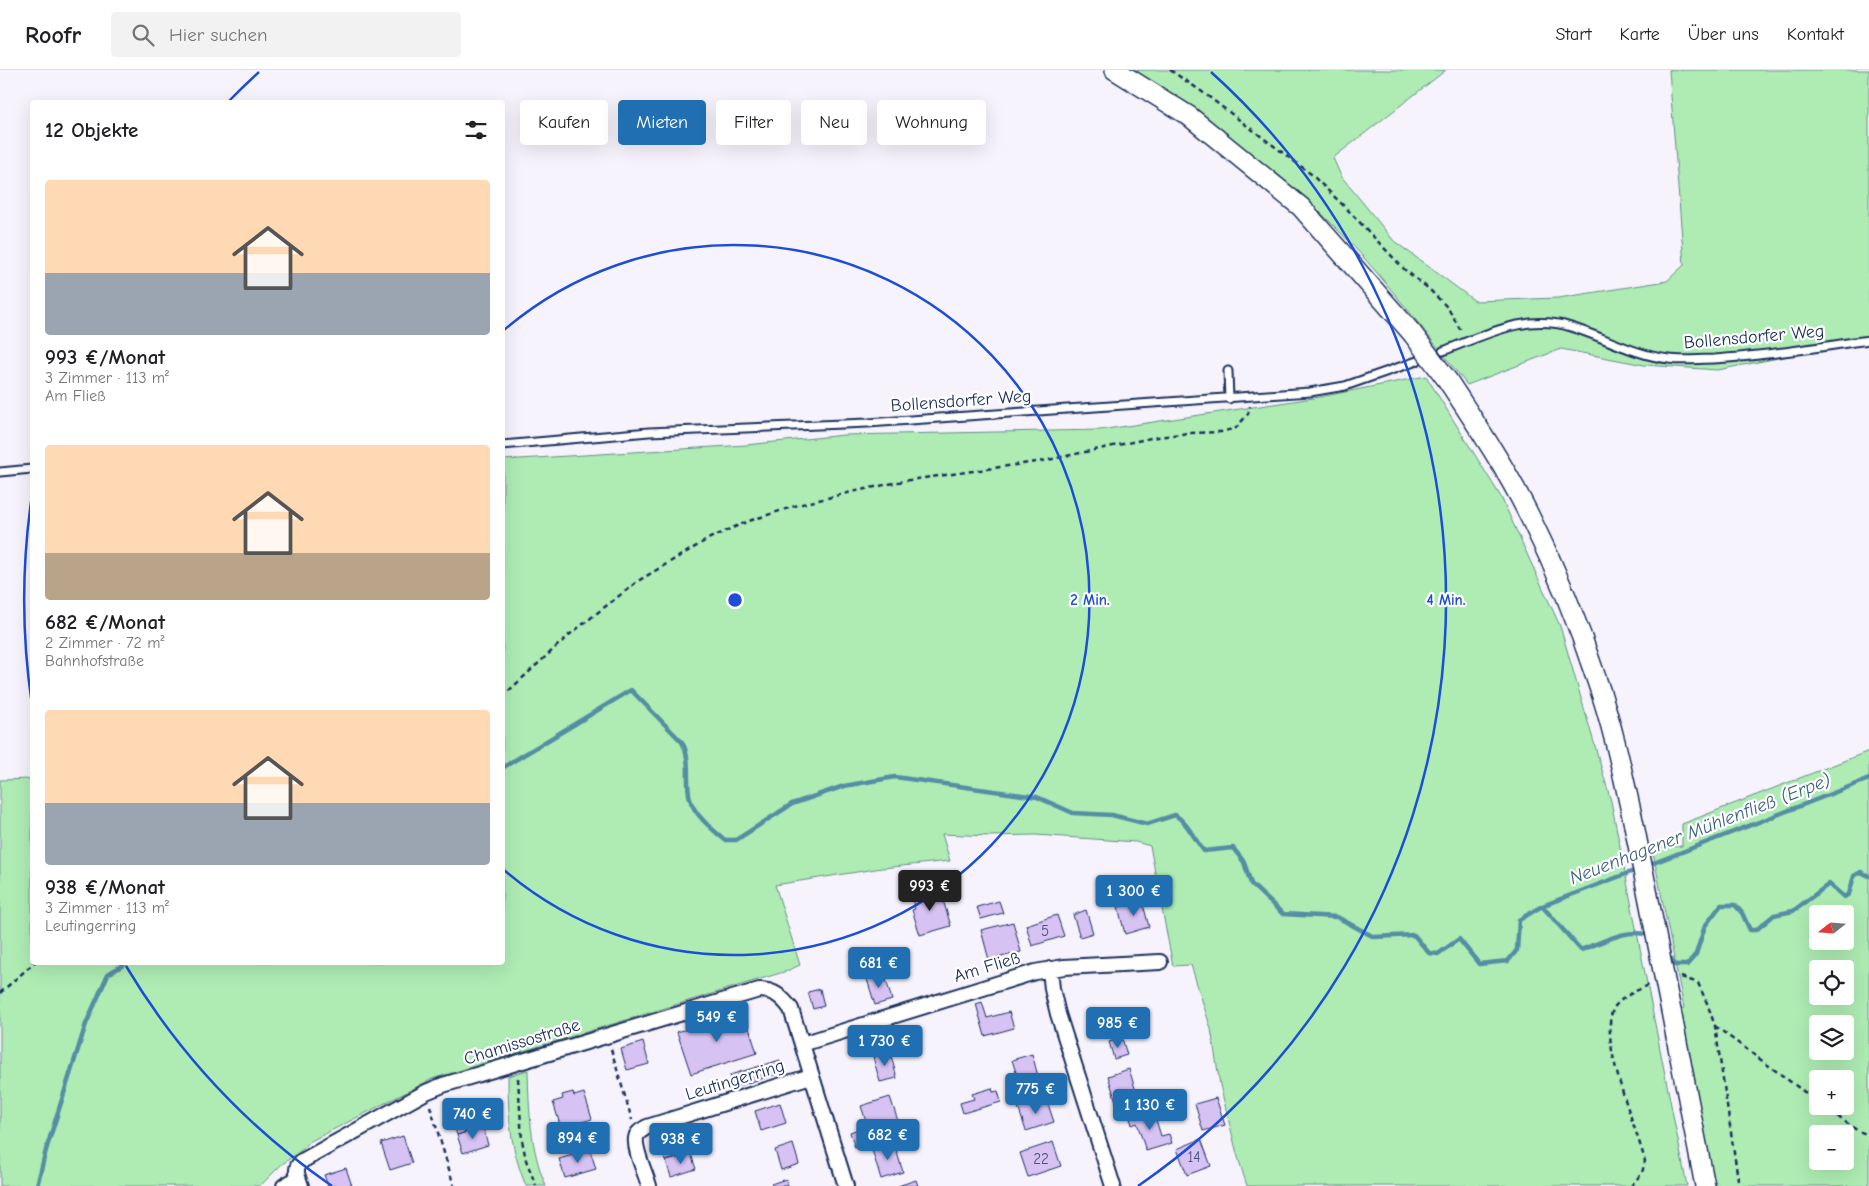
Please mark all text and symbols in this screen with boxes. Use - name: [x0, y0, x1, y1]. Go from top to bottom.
- search box: [111, 12, 461, 57]
- text: Roofr: [25, 21, 81, 49]
- icon: search: [129, 21, 157, 49]
- text: Hier suchen: [169, 24, 268, 46]
- text: Start: [1555, 24, 1592, 45]
- text: Karte: [1620, 24, 1660, 45]
- text: Über uns: [1688, 24, 1759, 45]
- text: Kontakt: [1787, 24, 1844, 45]
- chip: Kaufen: [520, 100, 608, 145]
- chip: Mieten: [618, 100, 706, 145]
- chip: Filter: [716, 100, 791, 145]
- chip: Neu: [801, 100, 867, 145]
- chip: Wohnung: [877, 100, 986, 145]
- icon: filters: [462, 116, 490, 144]
- text: 12 Objekte: [45, 118, 138, 142]
- icon: home: [223, 213, 313, 303]
- street label: Bollensdorfer Weg: [1683, 320, 1825, 354]
- text: 993 €/Monat: [45, 345, 165, 369]
- text: 3 Zimmer · 113 m²: [45, 369, 169, 387]
- street label: Bollensdorfer Weg: [890, 386, 1032, 416]
- text: Am Fließ: [45, 387, 106, 405]
- icon: home: [223, 478, 313, 568]
- centre of rings: [726, 591, 744, 609]
- text: 2 Min.: [1070, 591, 1110, 609]
- text: 4 Min.: [1427, 591, 1466, 609]
- text: 682 €/Monat: [45, 610, 165, 634]
- text: 2 Zimmer · 72 m²: [45, 634, 165, 652]
- text: Bahnhofstraße: [45, 652, 144, 670]
- icon: home: [223, 743, 313, 833]
- water label: Neuenhagener Mühlenfließ (Erpe): [1566, 769, 1834, 889]
- pin: 993 €: [895, 870, 965, 912]
- pin: 1 300 €: [1088, 874, 1180, 917]
- text: 938 €/Monat: [45, 875, 165, 899]
- text: 993 €: [909, 877, 951, 895]
- text: 1 300 €: [1107, 882, 1161, 900]
- text: 3 Zimmer · 113 m²: [45, 899, 169, 917]
- north arrow: [1809, 905, 1854, 950]
- map controls: [1809, 905, 1854, 1170]
- text: Leutingerring: [45, 917, 136, 935]
- house number: 5: [1041, 922, 1049, 940]
- pin: 681 €: [844, 946, 914, 989]
- street label: Am Fließ: [951, 947, 1023, 987]
- text: 681 €: [859, 954, 899, 972]
- button: locate: [1809, 960, 1854, 1005]
- pin: 549 €: [682, 1000, 752, 1043]
- pin: 985 €: [1083, 1006, 1153, 1049]
- text: 549 €: [696, 1008, 738, 1026]
- street label: Chamissostraße: [461, 1014, 583, 1070]
- text: 985 €: [1097, 1014, 1139, 1032]
- button: layers: [1809, 1015, 1854, 1060]
- pin: 1 730 €: [839, 1024, 931, 1067]
- text: 1 730 €: [859, 1032, 911, 1050]
- street label: Leutingerring: [683, 1055, 787, 1105]
- button: +: [1809, 1070, 1854, 1115]
- pin: 775 €: [1001, 1072, 1071, 1115]
- text: 775 €: [1016, 1080, 1056, 1098]
- pin: 1 130 €: [1104, 1088, 1196, 1131]
- text: 1 130 €: [1124, 1096, 1176, 1114]
- pin: 740 €: [438, 1098, 508, 1140]
- text: 740 €: [453, 1105, 493, 1123]
- pin: 682 €: [853, 1118, 923, 1161]
- pin: 894 €: [543, 1122, 613, 1164]
- pin: 938 €: [646, 1122, 716, 1165]
- button: −: [1809, 1125, 1854, 1170]
- text: 682 €: [867, 1126, 909, 1144]
- text: 894 €: [558, 1129, 598, 1147]
- text: 938 €: [660, 1130, 702, 1148]
- house number: 14: [1187, 1148, 1201, 1166]
- house number: 22: [1033, 1150, 1049, 1168]

